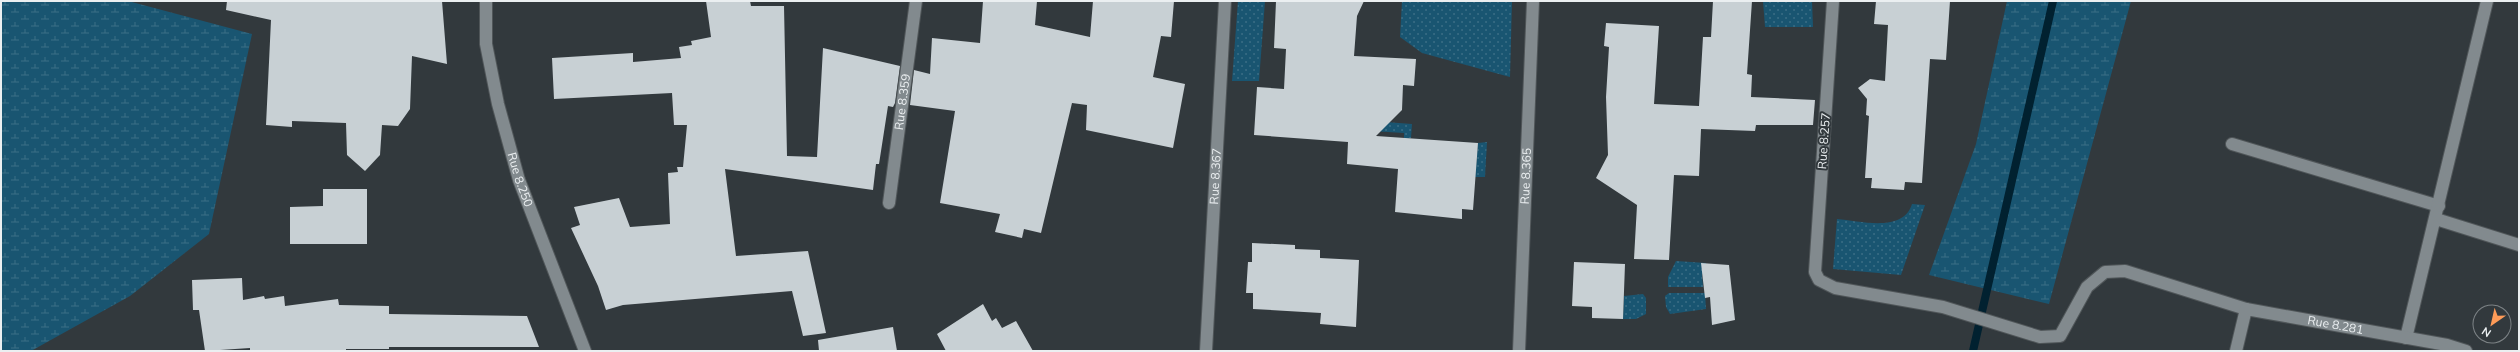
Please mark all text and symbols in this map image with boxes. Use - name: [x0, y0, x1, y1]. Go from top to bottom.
- street label: Rue 8.359: [891, 73, 913, 131]
- street label: Rue 8.257: [1814, 112, 1833, 170]
- street label: Rue 8.367: [1206, 148, 1224, 205]
- street label: Rue 8.365: [1517, 148, 1534, 205]
- street label: Rue 8.250: [505, 151, 537, 209]
- north arrow: [2472, 304, 2512, 344]
- street label: Rue 8.281: [2306, 312, 2365, 337]
- text: N: [2479, 324, 2494, 340]

